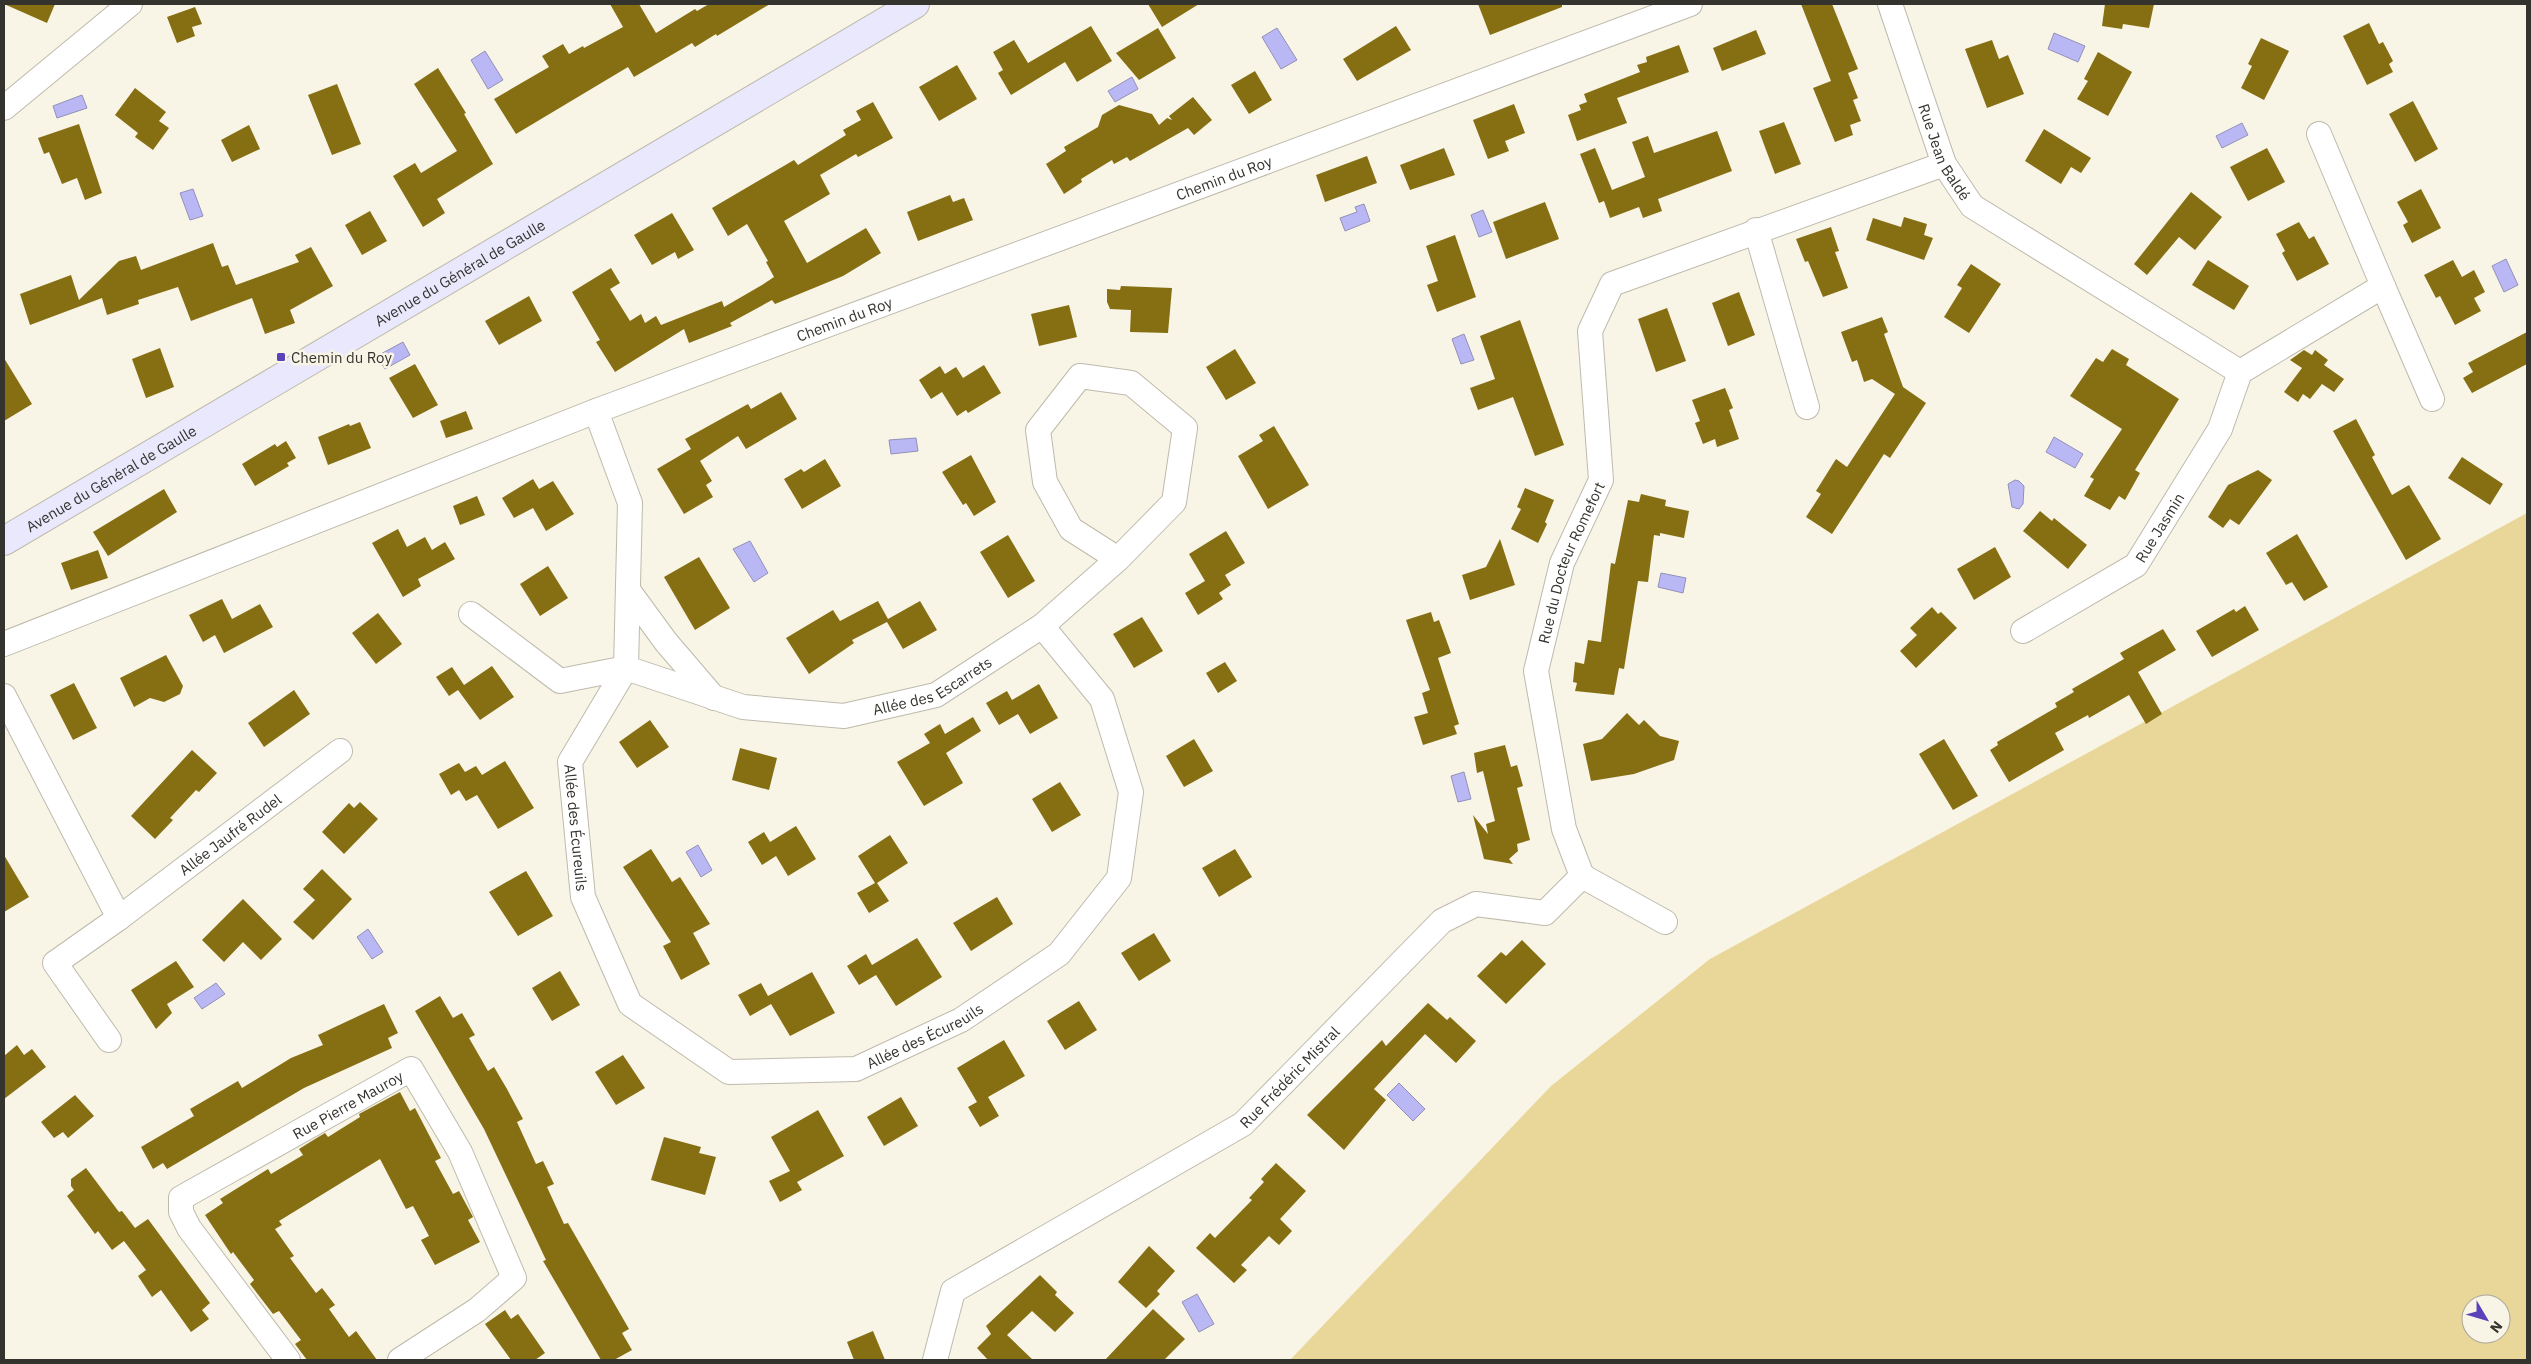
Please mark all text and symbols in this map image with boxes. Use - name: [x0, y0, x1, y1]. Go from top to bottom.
- street label: Rue Jean Baldé: [1915, 101, 1975, 204]
- street label: Chemin du Roy: [1173, 151, 1275, 204]
- street label: Avenue du Général de Gaulle: [371, 215, 548, 330]
- street label: Chemin du Roy: [794, 292, 895, 345]
- place label: Chemin du Roy: [291, 348, 392, 367]
- marker: Chemin du Roy: [275, 351, 287, 363]
- street label: Avenue du Général de Gaulle: [22, 420, 200, 536]
- street label: Rue du Docteur Romefort: [1533, 479, 1608, 645]
- street label: Rue Jasmin: [2131, 489, 2188, 566]
- street label: Allée des Escarrets: [871, 652, 995, 719]
- street label: Allée des Écureuils: [561, 763, 592, 892]
- street label: Allée Jaufré Rudel: [175, 789, 285, 879]
- street label: Allée des Écureuils: [863, 999, 986, 1072]
- street label: Rue Frédéric Mistral: [1235, 1022, 1343, 1132]
- street label: Rue Pierre Mauroy: [289, 1066, 407, 1143]
- north arrow: [2461, 1294, 2511, 1344]
- text: N: [2486, 1317, 2506, 1337]

